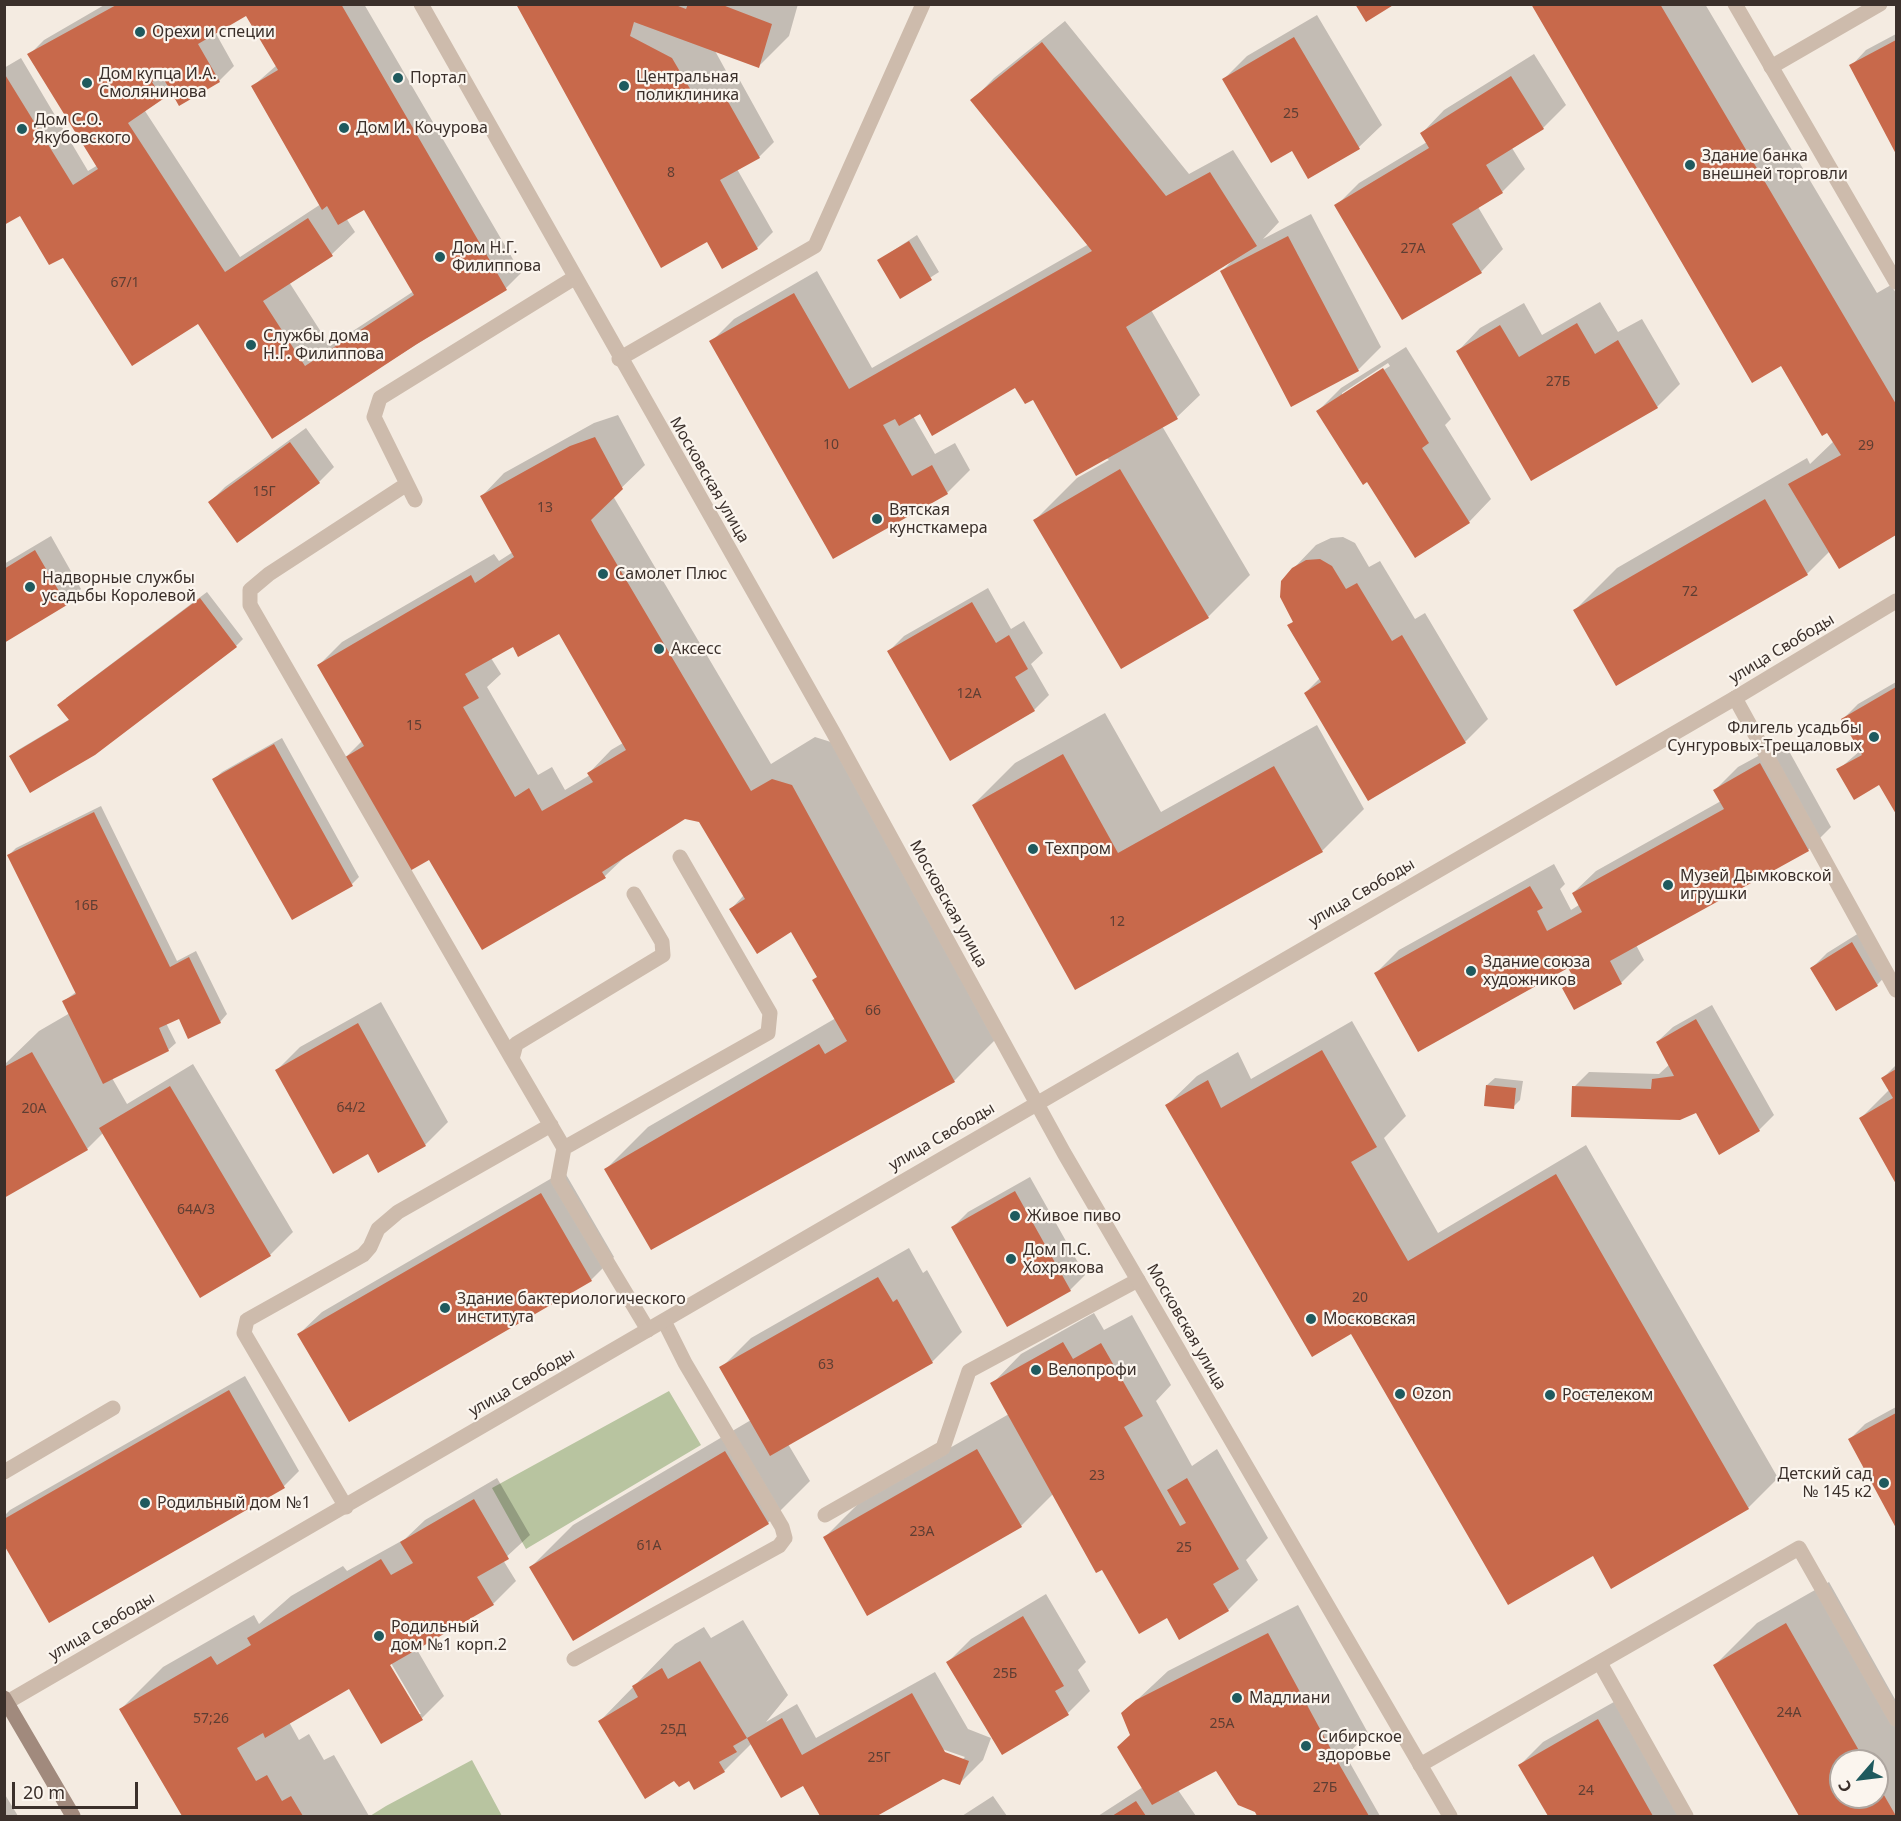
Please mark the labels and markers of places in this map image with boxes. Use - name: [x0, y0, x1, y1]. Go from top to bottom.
- place label: Орехи и специи: [152, 22, 275, 42]
- marker: Орехи и специи: [133, 25, 147, 39]
- place label: Дом купца И.А. Смолянинова: [99, 64, 217, 102]
- place label: Центральная поликлиника: [636, 67, 739, 105]
- place label: Портал: [410, 68, 467, 88]
- marker: Портал: [391, 71, 405, 85]
- marker: Дом купца И.А. Смолянинова: [80, 76, 94, 90]
- marker: Центральная поликлиника: [617, 79, 631, 93]
- place label: Дом С.О. Якубовского: [34, 110, 131, 148]
- place label: Дом И. Кочурова: [356, 118, 488, 138]
- marker: Дом И. Кочурова: [337, 121, 351, 135]
- marker: Дом С.О. Якубовского: [15, 122, 29, 136]
- place label: Здание банка внешней торговли: [1702, 146, 1848, 184]
- marker: Здание банка внешней торговли: [1683, 158, 1697, 172]
- place label: Дом Н.Г. Филиппова: [452, 238, 541, 276]
- marker: Дом Н.Г. Филиппова: [433, 250, 447, 264]
- place label: Службы дома Н.Г. Филиппова: [263, 326, 384, 364]
- marker: Службы дома Н.Г. Филиппова: [244, 338, 258, 352]
- place label: Вятская кунсткамера: [889, 500, 988, 538]
- marker: Вятская кунсткамера: [870, 512, 884, 526]
- place label: Самолет Плюс: [615, 564, 727, 584]
- marker: Самолет Плюс: [596, 567, 610, 581]
- place label: Надворные службы усадьбы Королевой: [42, 568, 196, 606]
- marker: Надворные службы усадьбы Королевой: [23, 580, 37, 594]
- place label: Аксесс: [671, 639, 722, 659]
- marker: Аксесс: [652, 642, 666, 656]
- place label: Флигель усадьбы Сунгуровых-Трещаловых: [1667, 718, 1862, 756]
- marker: Флигель усадьбы Сунгуровых-Трещаловых: [1867, 730, 1881, 744]
- place label: Техпром: [1045, 839, 1111, 859]
- marker: Техпром: [1026, 842, 1040, 856]
- place label: Музей Дымковской игрушки: [1680, 866, 1832, 904]
- marker: Музей Дымковской игрушки: [1661, 878, 1675, 892]
- place label: Здание союза художников: [1483, 952, 1590, 990]
- marker: Здание союза художников: [1464, 964, 1478, 978]
- place label: Живое пиво: [1027, 1206, 1121, 1226]
- marker: Живое пиво: [1008, 1209, 1022, 1223]
- place label: Дом П.С. Хохрякова: [1023, 1240, 1104, 1278]
- marker: Дом П.С. Хохрякова: [1004, 1252, 1018, 1266]
- place label: Здание бактериологического института: [457, 1289, 686, 1327]
- marker: Здание бактериологического института: [438, 1301, 452, 1315]
- place label: Московская: [1323, 1309, 1416, 1329]
- marker: Московская: [1304, 1312, 1318, 1326]
- place label: Велопрофи: [1048, 1360, 1137, 1380]
- marker: Велопрофи: [1029, 1363, 1043, 1377]
- place label: Ozon: [1412, 1384, 1452, 1404]
- place label: Ростелеком: [1562, 1385, 1653, 1405]
- marker: Ozon: [1393, 1387, 1407, 1401]
- marker: Ростелеком: [1543, 1388, 1557, 1402]
- place label: Детский сад № 145 к2: [1777, 1464, 1872, 1502]
- marker: Детский сад № 145 к2: [1877, 1476, 1891, 1490]
- place label: Родильный дом №1: [157, 1493, 311, 1513]
- marker: Родильный дом №1: [138, 1496, 152, 1510]
- place label: Родильный дом №1 корп.2: [391, 1617, 507, 1655]
- marker: Родильный дом №1 корп.2: [372, 1629, 386, 1643]
- place label: Мадлиани: [1249, 1688, 1331, 1708]
- marker: Мадлиани: [1230, 1691, 1244, 1705]
- place label: Сибирское здоровье: [1318, 1727, 1402, 1765]
- marker: Сибирское здоровье: [1299, 1739, 1313, 1753]

